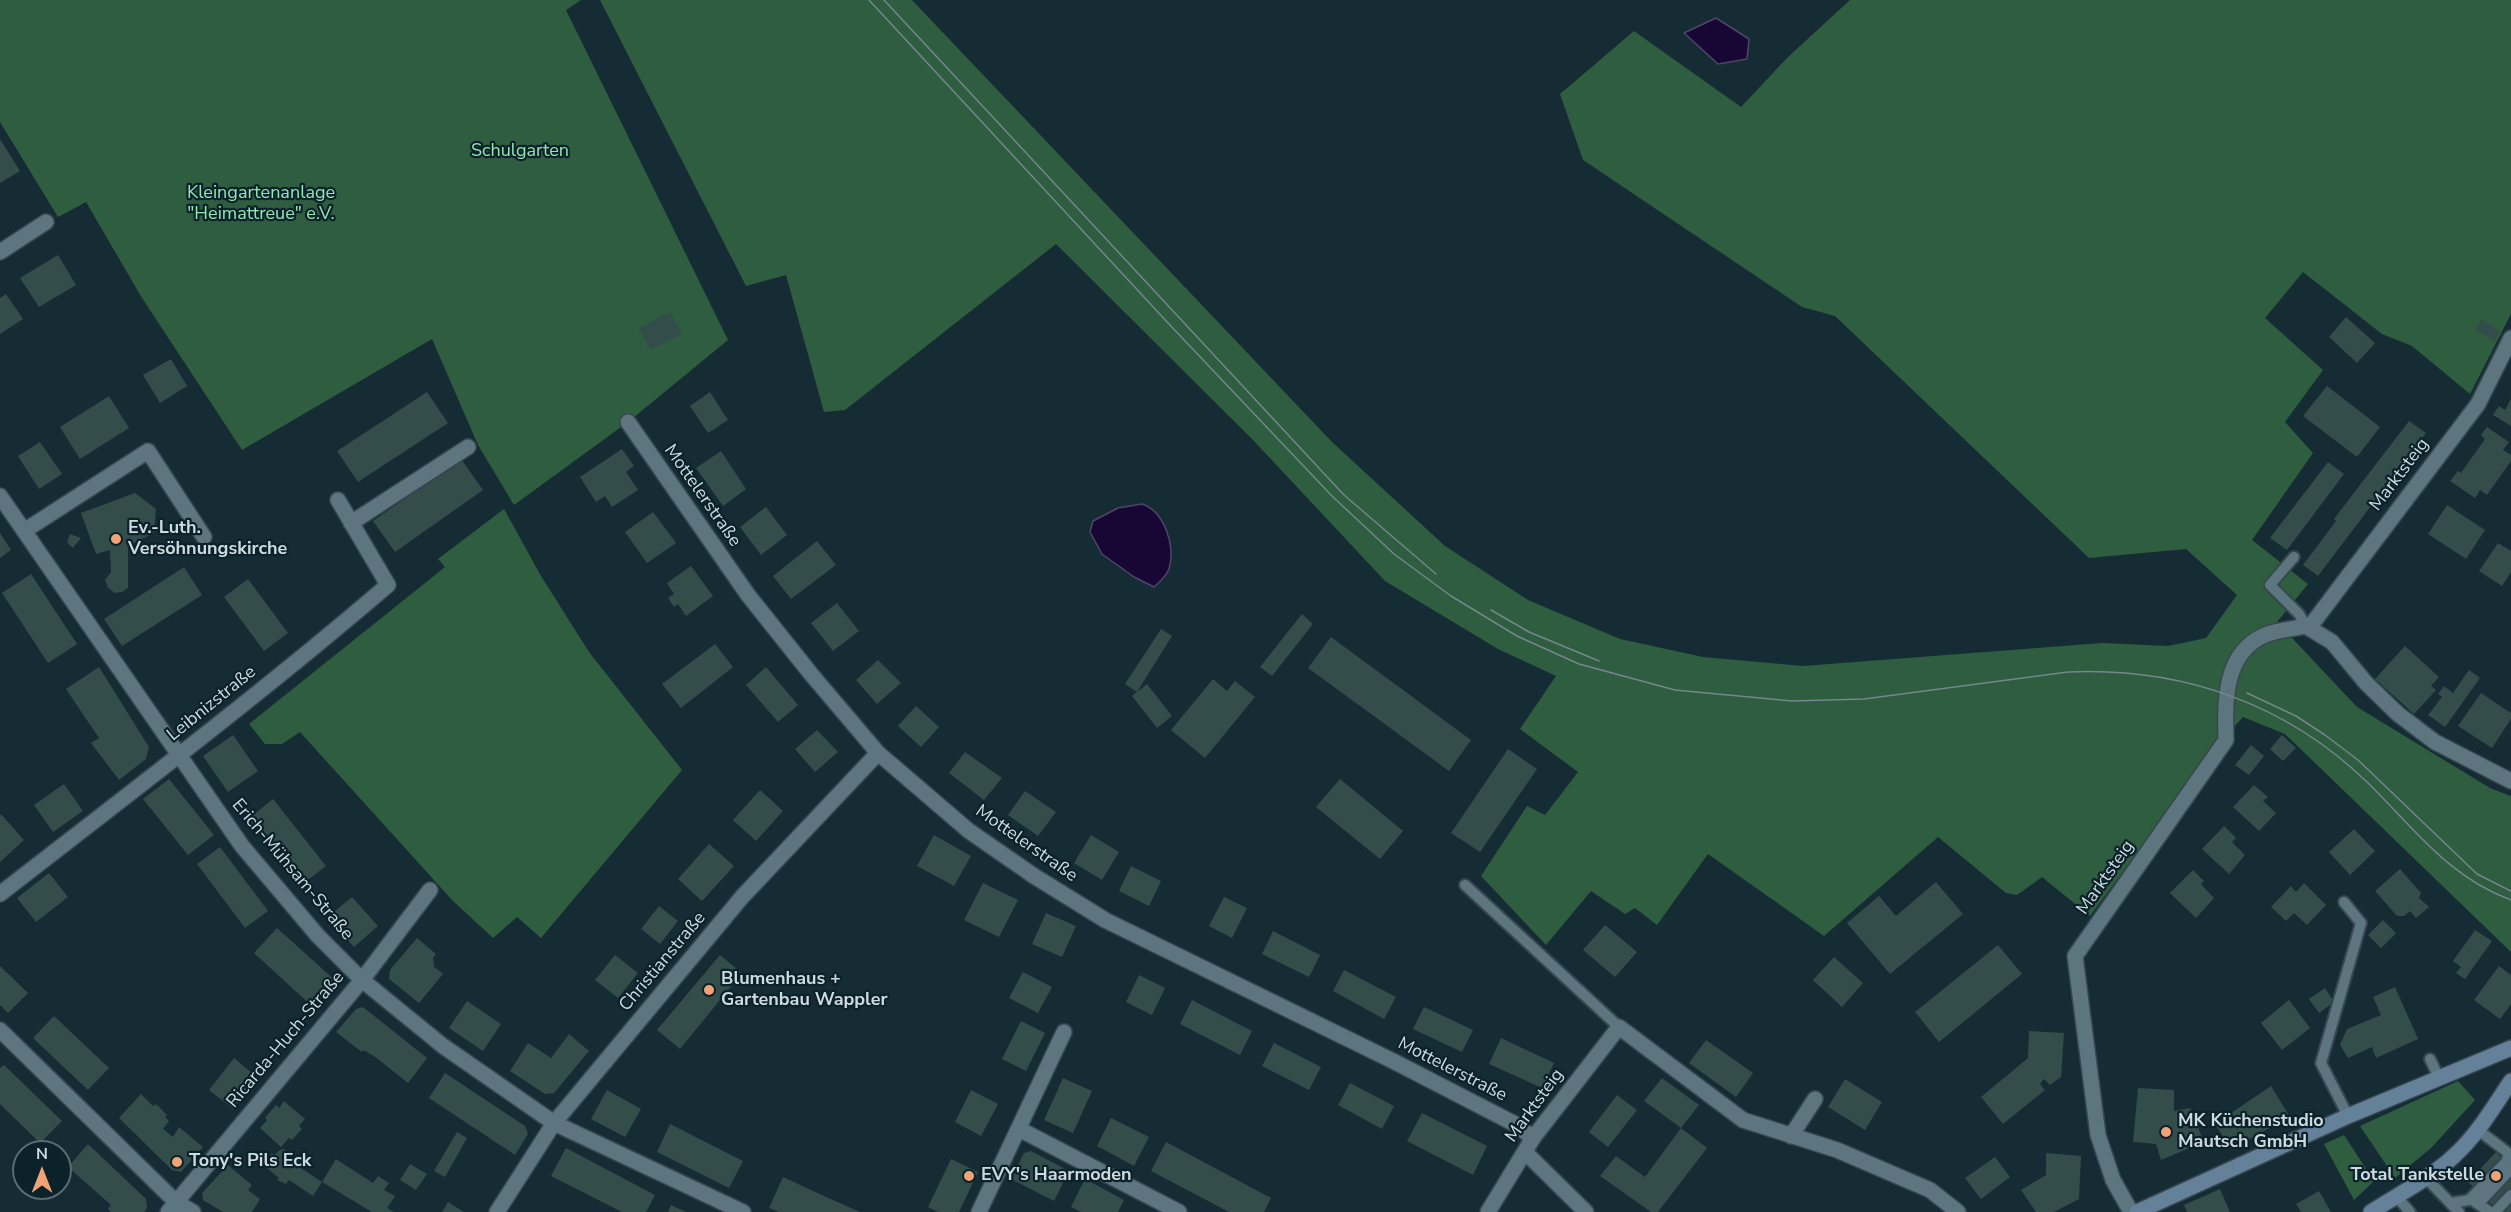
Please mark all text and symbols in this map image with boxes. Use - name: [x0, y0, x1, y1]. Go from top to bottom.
- park label: Schulgarten: [471, 141, 569, 163]
- park label: Kleingartenanlage "Heimattreue" e.V.: [187, 183, 335, 226]
- street label: Marktsteig: [2366, 434, 2434, 516]
- street label: Mottelerstraße: [659, 441, 745, 551]
- place label: Ev.-Luth. Versöhnungskirche: [128, 518, 287, 560]
- marker: Ev.-Luth. Versöhnungskirche: [109, 532, 123, 546]
- street label: Leibnizstraße: [163, 662, 261, 746]
- street label: Erich-Mühsam-Straße: [227, 795, 357, 945]
- street label: Mottelerstraße: [971, 801, 1081, 887]
- street label: Marktsteig: [2073, 837, 2139, 919]
- street label: Christianstraße: [615, 908, 711, 1016]
- street label: Ricarda-Huch-Straße: [223, 967, 349, 1113]
- place label: Blumenhaus + Gartenbau Wappler: [721, 969, 888, 1012]
- marker: Blumenhaus + Gartenbau Wappler: [702, 983, 716, 997]
- street label: Mottelerstraße: [1394, 1033, 1510, 1107]
- street label: Marktsteig: [1501, 1065, 1569, 1147]
- place label: MK Küchenstudio Mautsch GmbH: [2178, 1111, 2324, 1154]
- marker: MK Küchenstudio Mautsch GmbH: [2159, 1125, 2173, 1139]
- north arrow: [12, 1140, 72, 1200]
- text: N: [36, 1143, 48, 1165]
- place label: Tony's Pils Eck: [189, 1151, 312, 1173]
- marker: Tony's Pils Eck: [170, 1155, 184, 1169]
- place label: EVY's Haarmoden: [981, 1165, 1132, 1187]
- place label: Total Tankstelle: [2351, 1165, 2484, 1187]
- marker: EVY's Haarmoden: [962, 1169, 976, 1183]
- marker: Total Tankstelle: [2489, 1169, 2503, 1183]

